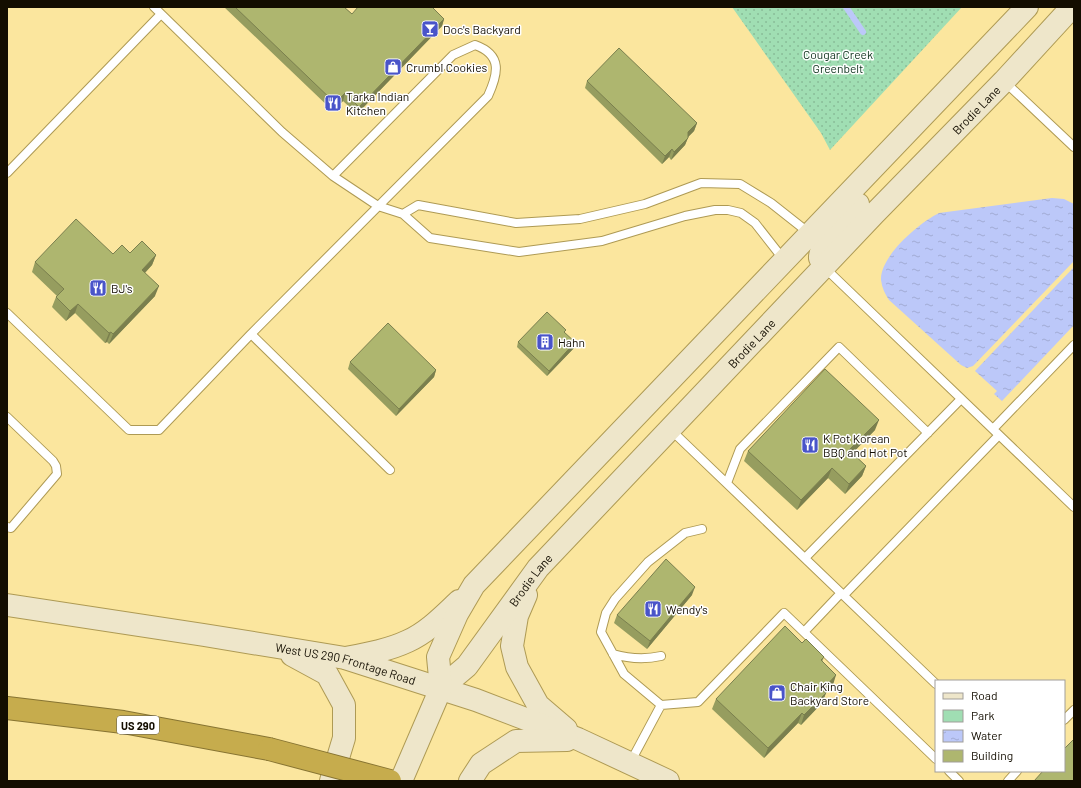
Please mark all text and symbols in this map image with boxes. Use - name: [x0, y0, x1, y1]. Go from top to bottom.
- bar icon: Doc's Backyard: [420, 19, 440, 39]
- place label: Doc's Backyard: [443, 22, 521, 36]
- park label: Cougar Creek Greenbelt: [803, 47, 873, 75]
- shop icon: Crumbl Cookies: [383, 57, 403, 77]
- place label: Crumbl Cookies: [406, 60, 487, 74]
- street label: Brodie Lane: [949, 82, 1003, 137]
- place label: Tarka Indian Kitchen: [346, 89, 409, 117]
- restaurant icon: Tarka Indian Kitchen: [323, 93, 343, 113]
- restaurant icon: BJ's: [88, 278, 108, 298]
- place label: BJ's: [111, 281, 133, 295]
- street label: Brodie Lane: [725, 316, 778, 371]
- building icon: Hahn: [535, 332, 555, 352]
- place label: Hahn: [558, 335, 585, 349]
- place label: K Pot Korean BBQ and Hot Pot: [823, 431, 908, 459]
- restaurant icon: K Pot Korean BBQ and Hot Pot: [800, 435, 820, 455]
- street label: Brodie Lane: [506, 551, 555, 609]
- restaurant icon: Wendy's: [643, 599, 663, 619]
- place label: Wendy's: [666, 602, 708, 616]
- street label: West US 290 Frontage Road: [275, 640, 418, 687]
- place label: Chair King Backyard Store: [790, 679, 869, 707]
- legend: [935, 680, 1065, 772]
- shop icon: Chair King Backyard Store: [767, 683, 787, 703]
- text: Road: [971, 688, 998, 702]
- text: Park: [971, 708, 995, 722]
- road number: US 290: [117, 716, 159, 734]
- text: Water: [971, 728, 1003, 742]
- text: Building: [971, 748, 1013, 762]

